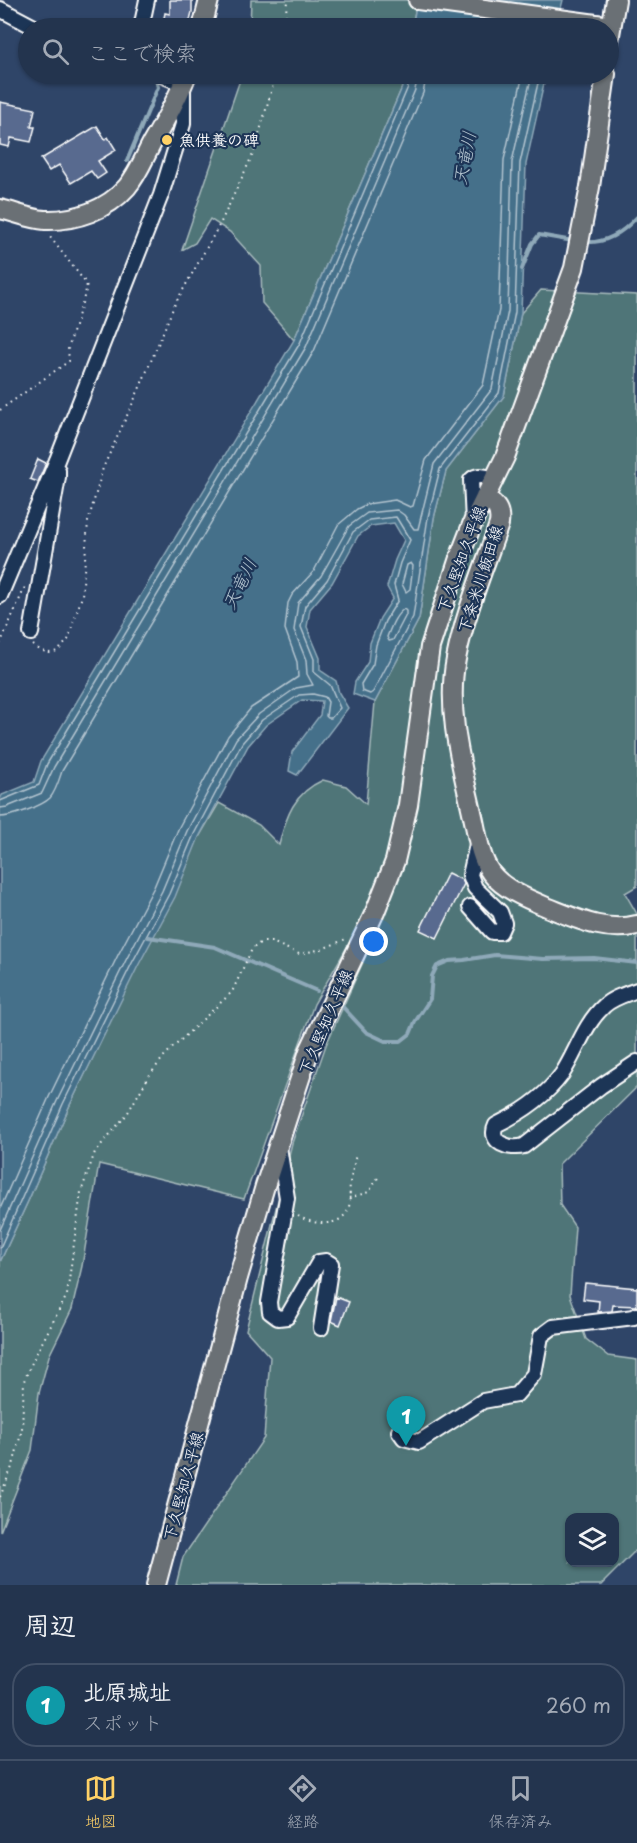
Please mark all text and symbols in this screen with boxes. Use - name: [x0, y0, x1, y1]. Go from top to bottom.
- search box: [18, 18, 619, 84]
- icon: search: [39, 35, 72, 68]
- text: ここで検索: [87, 35, 197, 68]
- place label: 魚供養の碑: [179, 127, 259, 151]
- water label: 天竜川: [445, 129, 482, 187]
- marker: 魚供養の碑: [160, 133, 174, 147]
- street label: 下久堅知久平線: [430, 502, 490, 615]
- street label: 下条米川飯田線: [450, 522, 508, 636]
- water label: 天竜川: [215, 553, 263, 614]
- your location: [359, 927, 388, 956]
- street label: 下久堅知久平線: [291, 965, 357, 1078]
- pin: 1: [386, 1396, 426, 1446]
- street label: 下久堅知久平線: [156, 1429, 208, 1543]
- map controls: [565, 1513, 619, 1567]
- button: layers: [565, 1513, 619, 1567]
- text: 周辺: [24, 1605, 76, 1644]
- text: 北原城址: [83, 1674, 171, 1707]
- text: 1: [41, 1690, 50, 1720]
- text: 260 m: [546, 1690, 611, 1720]
- text: スポット: [83, 1707, 163, 1737]
- tab: 地図: [84, 1772, 117, 1832]
- tab: 経路: [286, 1772, 319, 1832]
- tab: 保存済み: [488, 1772, 552, 1832]

